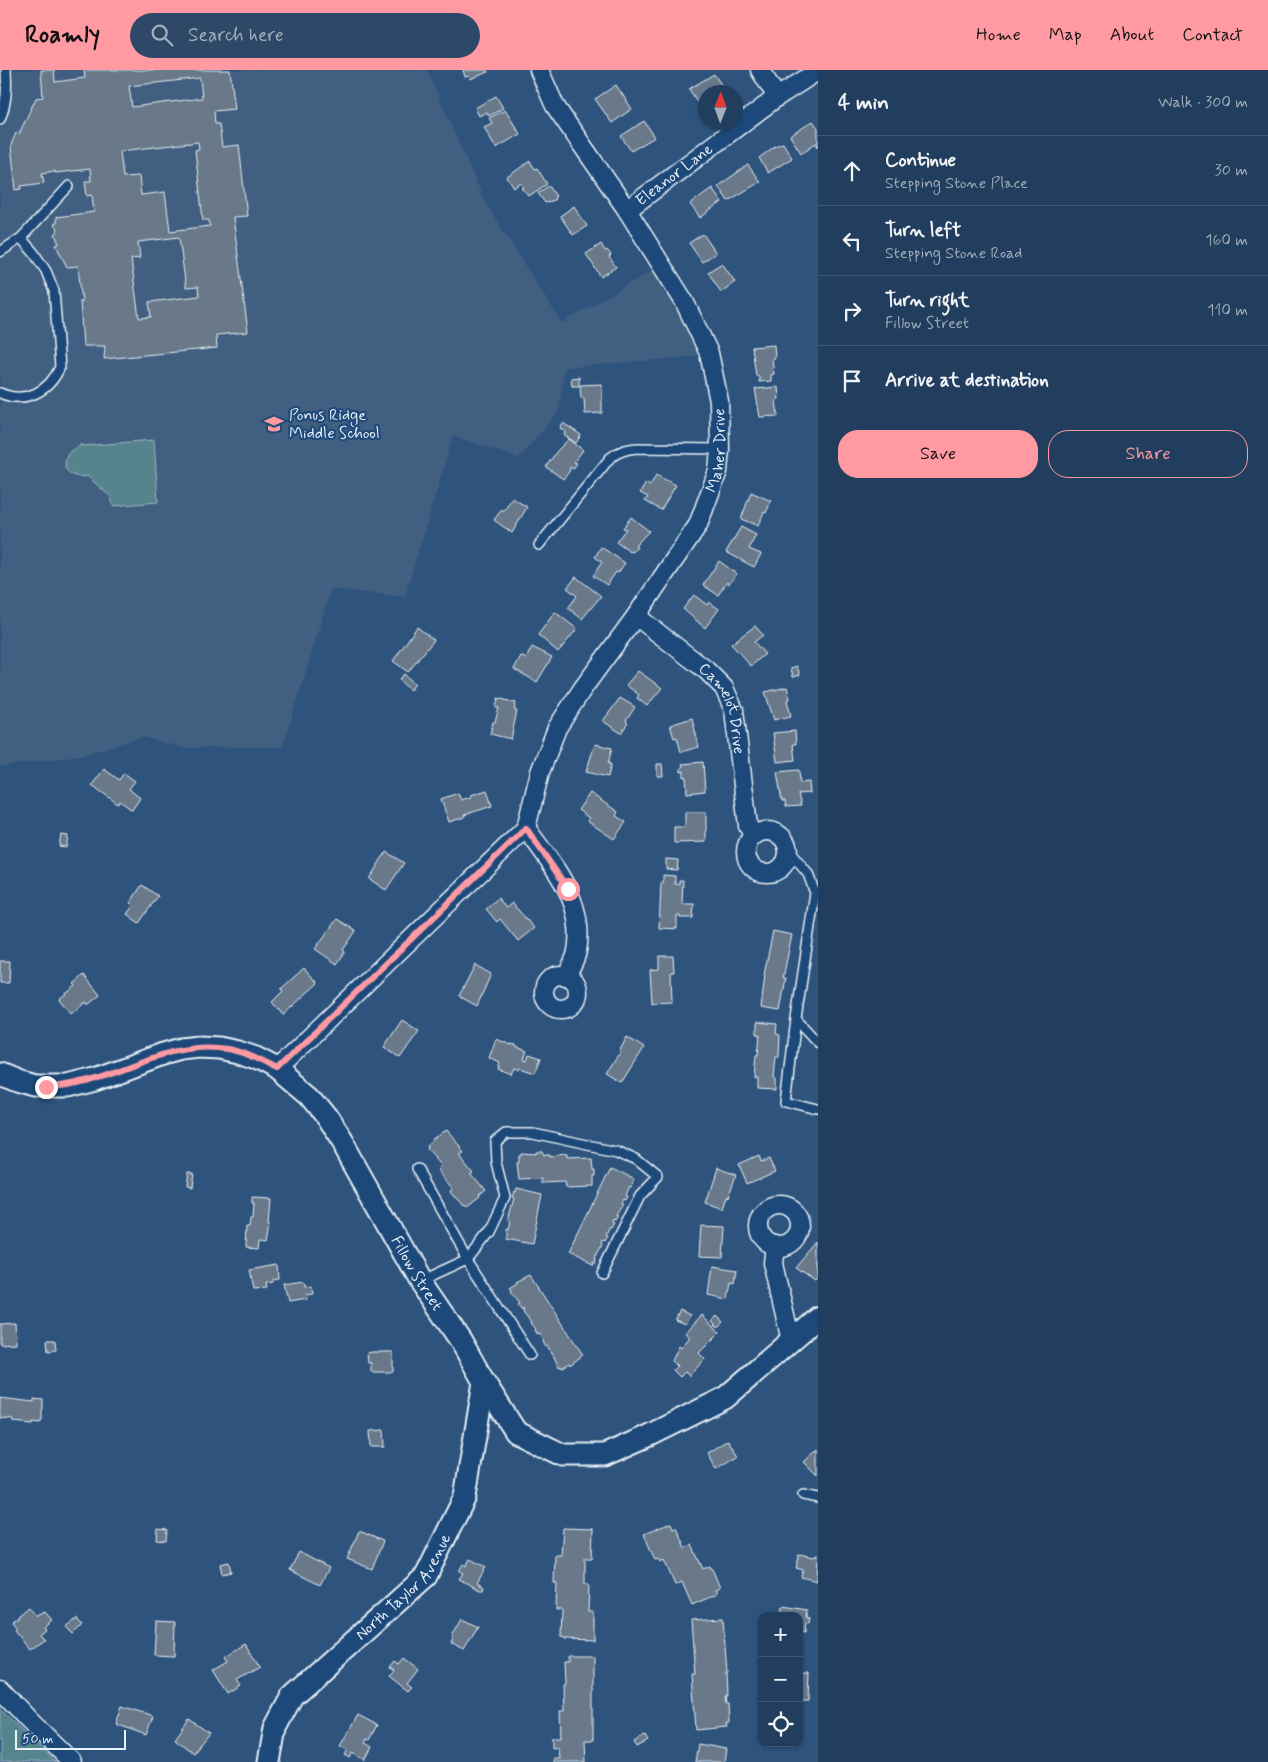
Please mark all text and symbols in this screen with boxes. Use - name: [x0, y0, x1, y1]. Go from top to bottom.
- search box: [130, 13, 480, 58]
- text: Roamly: [25, 20, 100, 51]
- icon: search: [148, 21, 176, 49]
- text: Search here: [188, 23, 284, 48]
- text: Home: [976, 23, 1021, 47]
- text: Map: [1049, 23, 1082, 47]
- text: About: [1110, 23, 1154, 47]
- text: Contact: [1182, 23, 1243, 47]
- north arrow: [698, 85, 743, 130]
- text: 4 min: [838, 89, 889, 117]
- text: Walk · 300 m: [1158, 92, 1248, 113]
- street label: Eleanor Lane: [631, 138, 718, 211]
- text: Continue: [885, 148, 956, 173]
- icon: ahead: [838, 157, 866, 185]
- text: 30 m: [1215, 160, 1248, 181]
- text: Stepping Stone Place: [885, 173, 1028, 194]
- text: Turn left: [885, 218, 961, 243]
- icon: left: [838, 227, 866, 255]
- text: 160 m: [1205, 230, 1248, 251]
- text: Stepping Stone Road: [885, 243, 1022, 264]
- text: Turn right: [885, 288, 969, 313]
- icon: right: [838, 297, 866, 325]
- text: 110 m: [1207, 300, 1248, 321]
- text: Fillow Street: [885, 313, 969, 334]
- icon: arrive: [838, 367, 866, 395]
- text: Arrive at destination: [885, 368, 1049, 393]
- place label: Ponus Ridge Middle School: [289, 405, 380, 444]
- street label: Maher Drive: [700, 408, 731, 495]
- school or university icon: Ponus Ridge Middle School: [263, 413, 285, 435]
- button: Save: [838, 430, 1038, 478]
- button: Share: [1048, 430, 1248, 478]
- street label: Camelot Drive: [694, 658, 750, 755]
- route start: [557, 878, 580, 901]
- route end: [35, 1076, 58, 1099]
- street label: Fillow Street: [386, 1232, 448, 1315]
- street label: North Taylor Avenue: [351, 1530, 456, 1645]
- map controls: [758, 1612, 803, 1747]
- button: +: [758, 1612, 803, 1657]
- button: −: [758, 1657, 803, 1702]
- button: locate: [758, 1702, 803, 1747]
- scale bar: [15, 1727, 126, 1750]
- text: 50 m: [22, 1730, 53, 1748]

